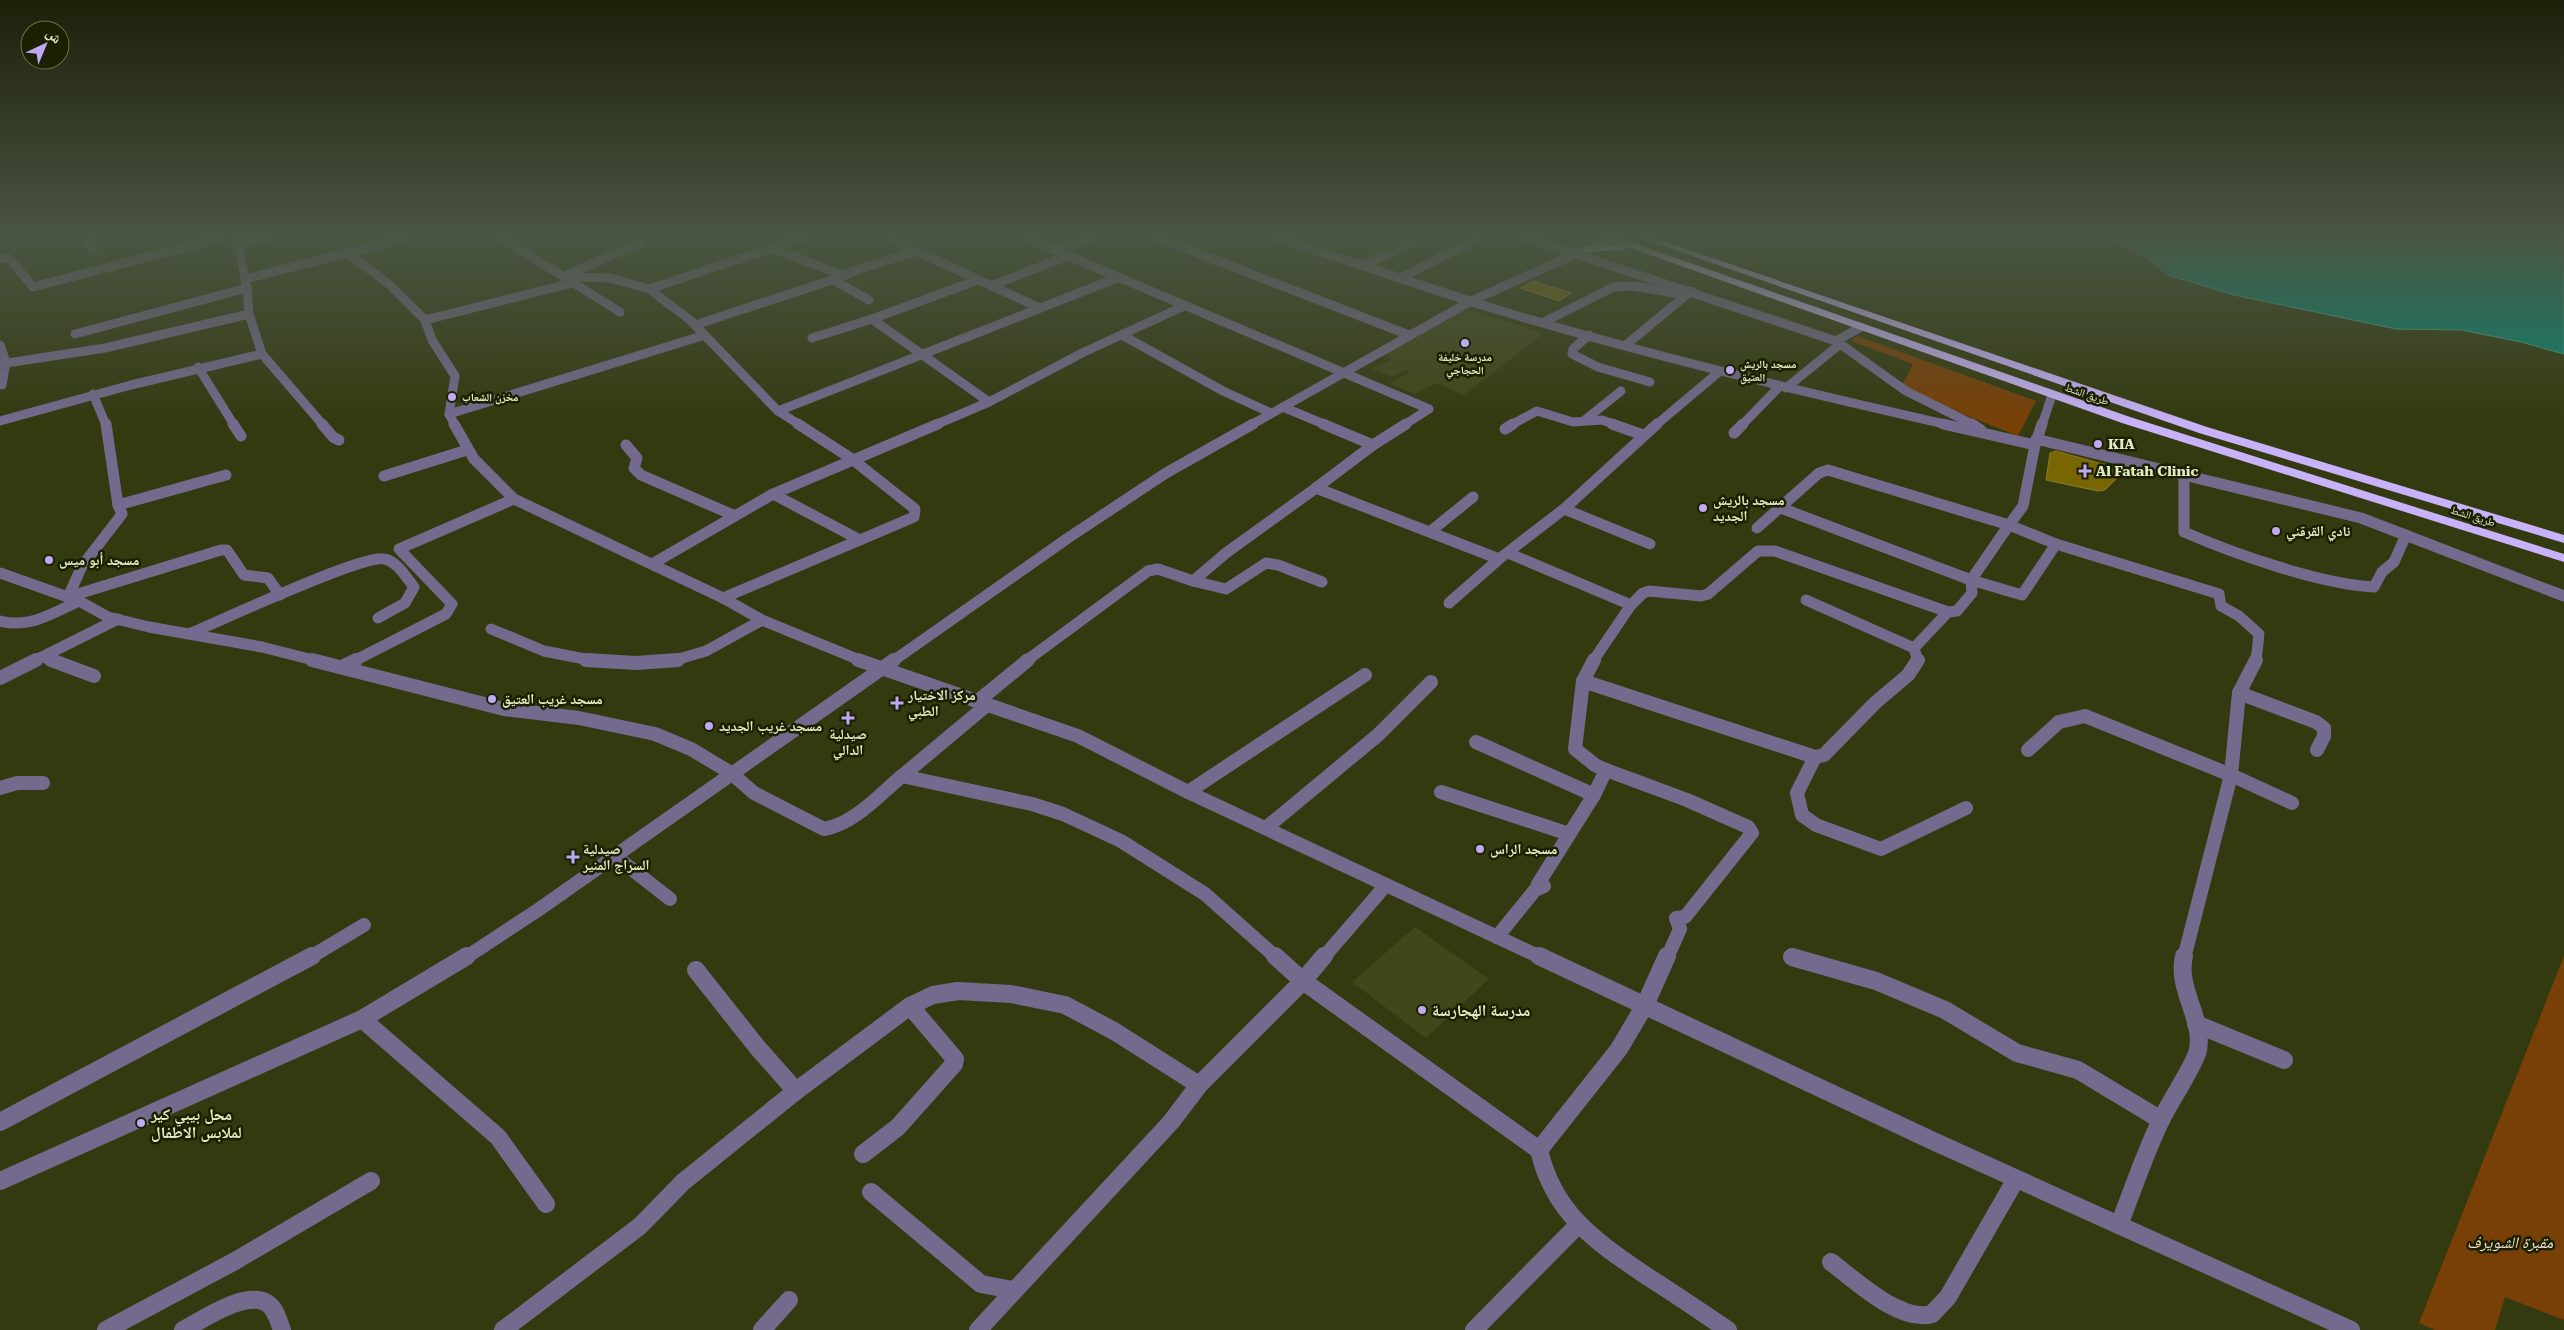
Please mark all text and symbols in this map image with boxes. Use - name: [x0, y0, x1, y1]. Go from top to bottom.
- north arrow: [20, 20, 70, 70]
- text: ش: [42, 25, 65, 47]
- marker: مدرسة خليفة الحجاجي: [1459, 337, 1471, 349]
- place label: مدرسة خليفة الحجاجي: [1438, 351, 1492, 379]
- place label: مسجد بالريش العتيق: [1740, 358, 1796, 385]
- marker: مسجد بالريش العتيق: [1724, 364, 1736, 376]
- street label: طريق الشط: [2063, 381, 2111, 408]
- marker: مخزن الشعاب: [446, 391, 458, 403]
- place label: مخزن الشعاب: [462, 391, 518, 405]
- place label: KIA: [2108, 436, 2135, 452]
- marker: KIA: [2092, 438, 2104, 450]
- place label: Al Fatah Clinic: [2096, 463, 2199, 479]
- marker: Al Fatah Clinic: [2078, 464, 2092, 478]
- place label: مسجد بالريش الجديد: [1713, 492, 1785, 524]
- marker: مسجد بالريش الجديد: [1697, 502, 1709, 514]
- street label: طريق الشط: [2449, 504, 2497, 529]
- place label: نادي القرقني: [2286, 523, 2351, 542]
- marker: نادي القرقني: [2270, 525, 2282, 537]
- place label: مسجد أبو ميس: [59, 552, 139, 569]
- marker: مسجد أبو ميس: [43, 554, 55, 566]
- place label: مركز الاختيار الطبي: [907, 687, 976, 722]
- place label: مسجد غريب العتيق: [502, 691, 603, 708]
- marker: مسجد غريب العتيق: [486, 693, 498, 705]
- marker: مركز الاختيار الطبي: [890, 696, 904, 710]
- marker: صيدلية الدالي: [842, 712, 854, 724]
- place label: مسجد غريب الجديد: [719, 718, 822, 735]
- marker: مسجد غريب الجديد: [703, 720, 715, 732]
- place label: صيدلية الدالي: [829, 726, 867, 761]
- place label: صيدلية السراج المنير: [582, 841, 649, 874]
- place label: مسجد الراس: [1490, 841, 1557, 858]
- marker: مسجد الراس: [1474, 843, 1486, 855]
- marker: صيدلية السراج المنير: [567, 851, 579, 863]
- place label: مدرسة الهجارسة: [1432, 1001, 1530, 1020]
- marker: مدرسة الهجارسة: [1416, 1004, 1428, 1016]
- place label: محل بيبي كير لملابس الاطفال: [150, 1105, 242, 1142]
- marker: محل بيبي كير لملابس الاطفال: [135, 1117, 147, 1129]
- park label: مقبرة الشويرف: [2467, 1233, 2554, 1252]

